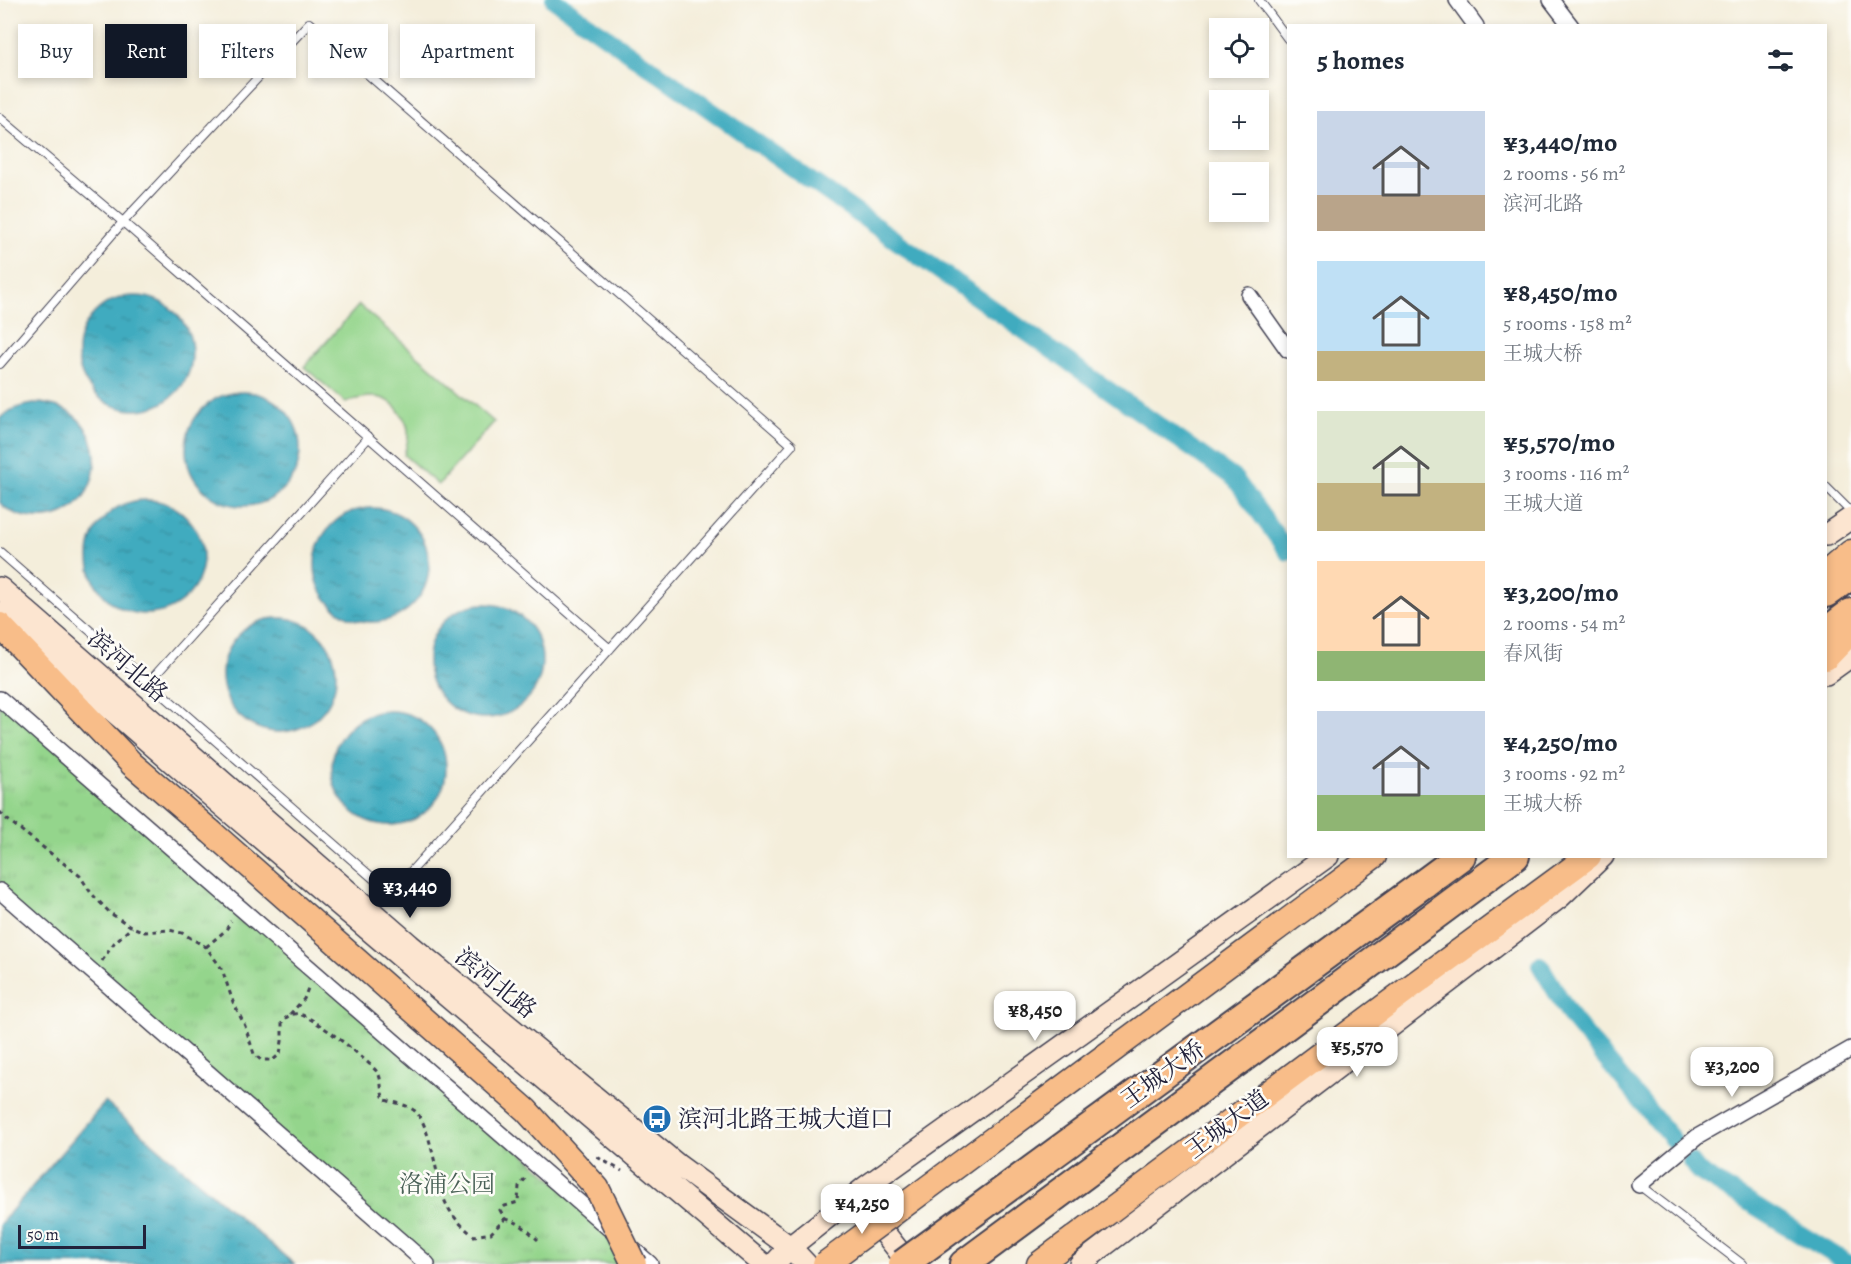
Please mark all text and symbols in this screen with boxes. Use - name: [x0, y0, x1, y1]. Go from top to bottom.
- map controls: [1209, 18, 1269, 222]
- button: locate: [1209, 18, 1269, 78]
- chip: Buy: [18, 24, 93, 78]
- chip: Rent: [105, 24, 187, 78]
- chip: Filters: [199, 24, 296, 78]
- chip: New: [308, 24, 388, 78]
- chip: Apartment: [400, 24, 535, 78]
- text: 5 homes: [1317, 43, 1405, 78]
- icon: filters: [1764, 44, 1797, 77]
- button: +: [1209, 90, 1269, 150]
- text: ¥3,440/mo: [1503, 125, 1617, 160]
- icon: home: [1365, 135, 1437, 207]
- text: 2 rooms · 56 m²: [1503, 160, 1625, 187]
- button: −: [1209, 162, 1269, 222]
- text: 滨河北路: [1503, 190, 1583, 217]
- text: ¥8,450/mo: [1503, 275, 1618, 310]
- icon: home: [1365, 285, 1437, 357]
- text: 5 rooms · 158 m²: [1503, 310, 1632, 337]
- text: 王城大桥: [1503, 340, 1583, 367]
- text: ¥5,570/mo: [1503, 425, 1615, 460]
- icon: home: [1365, 435, 1437, 507]
- text: 3 rooms · 116 m²: [1503, 460, 1629, 487]
- text: 王城大道: [1503, 490, 1583, 517]
- text: ¥3,200/mo: [1503, 575, 1619, 610]
- icon: home: [1365, 585, 1437, 657]
- text: 2 rooms · 54 m²: [1503, 610, 1625, 637]
- street label: 滨河北路: [81, 622, 175, 710]
- text: 春风街: [1503, 640, 1563, 667]
- text: ¥4,250/mo: [1503, 725, 1618, 760]
- icon: home: [1365, 735, 1437, 807]
- text: 3 rooms · 92 m²: [1503, 760, 1625, 787]
- text: 王城大桥: [1503, 790, 1583, 817]
- pin: ¥3,440: [361, 868, 459, 919]
- text: ¥3,440: [383, 874, 437, 901]
- street label: 滨河北路: [449, 940, 543, 1026]
- pin: ¥8,450: [986, 991, 1084, 1042]
- text: ¥8,450: [1008, 997, 1062, 1024]
- pin: ¥5,570: [1308, 1027, 1406, 1078]
- street label: 王城大桥: [1115, 1033, 1211, 1115]
- text: ¥5,570: [1331, 1033, 1383, 1060]
- pin: ¥3,200: [1683, 1047, 1781, 1098]
- text: ¥3,200: [1704, 1053, 1760, 1080]
- street label: 王城大道: [1179, 1082, 1275, 1166]
- bus stop icon: 滨河北路王城大道口: [641, 1103, 673, 1135]
- place label: 滨河北路王城大道口: [678, 1103, 894, 1135]
- park label: 洛浦公园: [399, 1168, 495, 1200]
- pin: ¥4,250: [813, 1184, 911, 1235]
- text: ¥4,250: [835, 1190, 889, 1217]
- scale bar: [18, 1222, 146, 1250]
- text: 50 m: [27, 1224, 59, 1246]

